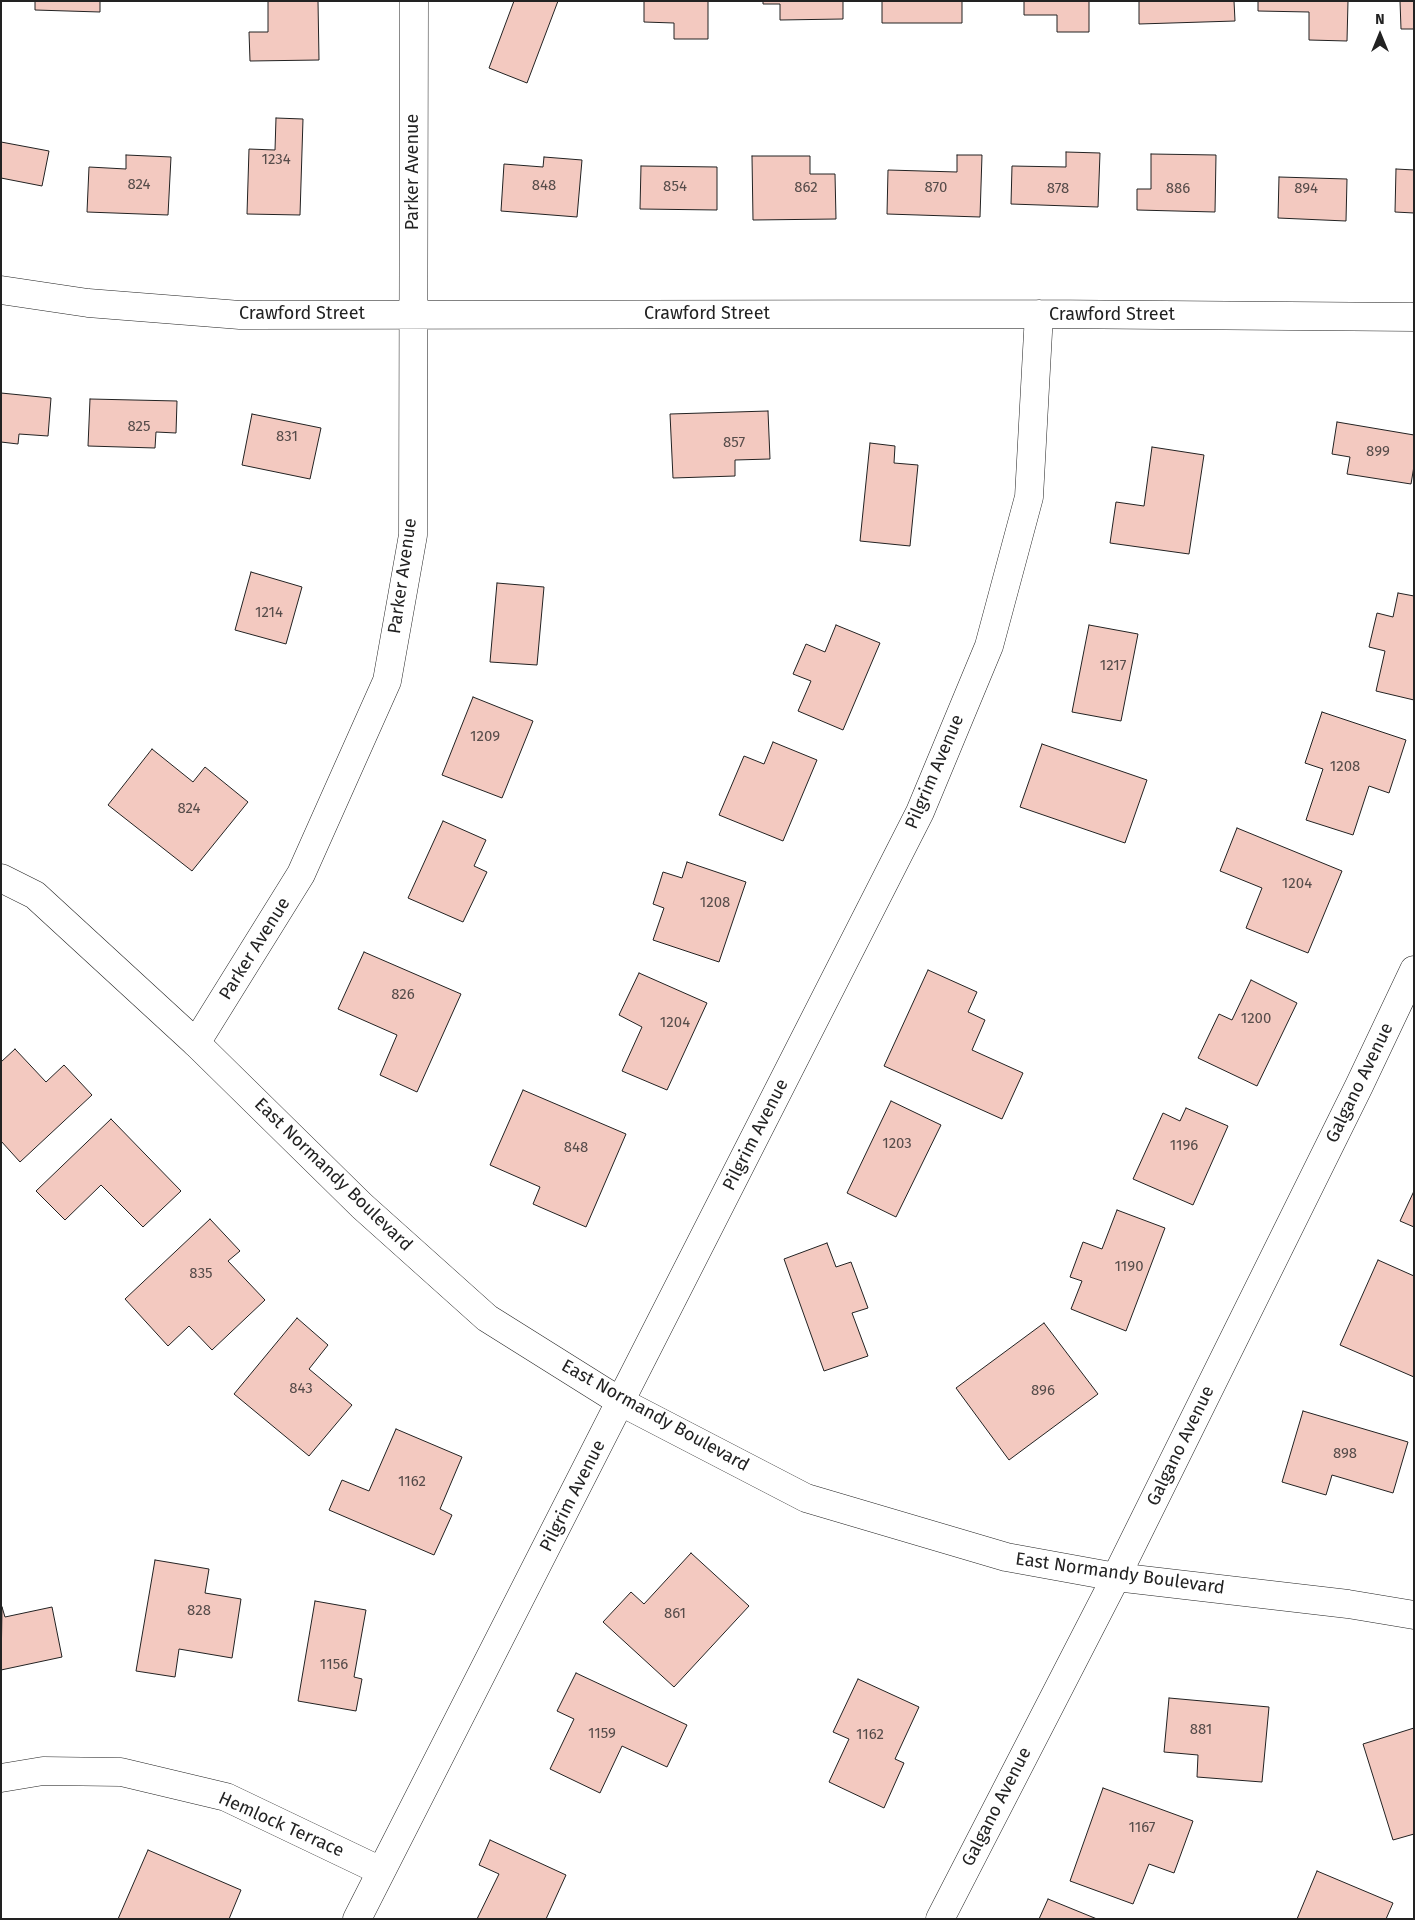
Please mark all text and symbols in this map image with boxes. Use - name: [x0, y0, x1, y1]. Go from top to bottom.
- north arrow: [1355, 10, 1405, 60]
- text: N: [1375, 11, 1385, 28]
- street label: Parker Avenue: [402, 114, 424, 230]
- house number: 1234: [261, 151, 291, 169]
- house number: 824: [127, 176, 151, 194]
- house number: 848: [532, 177, 556, 195]
- house number: 854: [663, 178, 687, 196]
- house number: 862: [794, 179, 818, 197]
- house number: 870: [925, 179, 947, 197]
- house number: 878: [1047, 180, 1069, 198]
- house number: 886: [1166, 180, 1190, 198]
- house number: 894: [1294, 180, 1318, 198]
- street label: Crawford Street: [239, 303, 365, 325]
- street label: Crawford Street: [644, 303, 770, 325]
- street label: Crawford Street: [1049, 304, 1175, 326]
- house number: 825: [127, 418, 151, 436]
- house number: 831: [276, 428, 298, 446]
- house number: 857: [723, 434, 745, 452]
- house number: 899: [1366, 443, 1390, 461]
- street label: Parker Avenue: [384, 517, 422, 635]
- house number: 1214: [255, 604, 283, 622]
- house number: 1217: [1100, 657, 1126, 675]
- street label: Pilgrim Avenue: [901, 712, 969, 832]
- house number: 1209: [470, 728, 500, 746]
- house number: 1208: [1330, 758, 1360, 776]
- house number: 824: [177, 800, 201, 818]
- house number: 1204: [1282, 875, 1312, 893]
- street label: Parker Avenue: [215, 894, 295, 1004]
- house number: 1208: [700, 894, 730, 912]
- house number: 826: [391, 986, 415, 1004]
- house number: 1200: [1241, 1010, 1271, 1028]
- house number: 1204: [660, 1014, 690, 1032]
- street label: Galgano Avenue: [1322, 1020, 1398, 1146]
- street label: Pilgrim Avenue: [719, 1076, 793, 1194]
- street label: East Normandy Boulevard: [250, 1094, 416, 1256]
- house number: 1203: [882, 1135, 912, 1153]
- house number: 1196: [1170, 1137, 1198, 1155]
- house number: 848: [564, 1139, 588, 1157]
- house number: 1190: [1114, 1258, 1144, 1276]
- house number: 835: [189, 1265, 213, 1283]
- street label: East Normandy Boulevard: [557, 1355, 753, 1477]
- house number: 843: [289, 1380, 313, 1398]
- house number: 896: [1031, 1382, 1055, 1400]
- street label: Galgano Avenue: [1143, 1383, 1219, 1509]
- street label: Pilgrim Avenue: [536, 1437, 610, 1555]
- house number: 898: [1333, 1445, 1357, 1463]
- house number: 1162: [398, 1473, 426, 1491]
- street label: East Normandy Boulevard: [1014, 1549, 1226, 1599]
- house number: 828: [187, 1602, 211, 1620]
- house number: 861: [664, 1605, 686, 1623]
- house number: 1156: [320, 1656, 348, 1674]
- house number: 881: [1190, 1721, 1212, 1739]
- house number: 1159: [588, 1725, 616, 1743]
- house number: 1162: [856, 1726, 884, 1744]
- street label: Galgano Avenue: [958, 1744, 1036, 1870]
- street label: Hemlock Terrace: [215, 1788, 347, 1862]
- house number: 1167: [1128, 1819, 1156, 1837]

